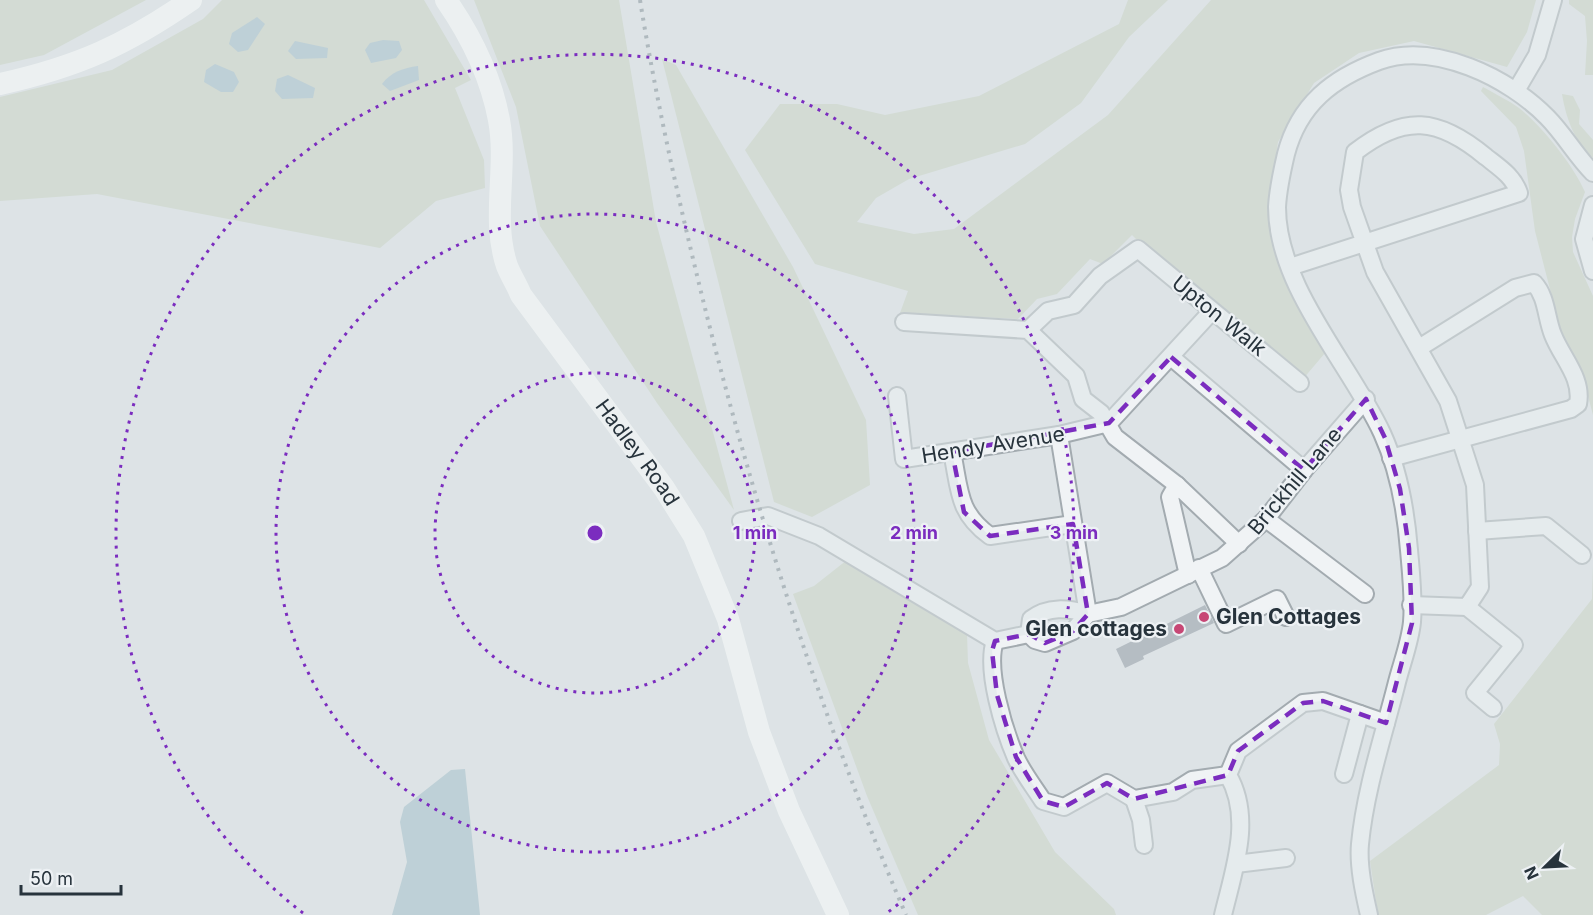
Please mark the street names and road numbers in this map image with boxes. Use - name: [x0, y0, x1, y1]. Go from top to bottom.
- street label: Upton Walk: [1167, 270, 1272, 362]
- street label: Hadley Road: [591, 394, 685, 510]
- street label: Hendy Avenue: [920, 421, 1066, 468]
- street label: Brickhill Lane: [1242, 422, 1347, 539]

